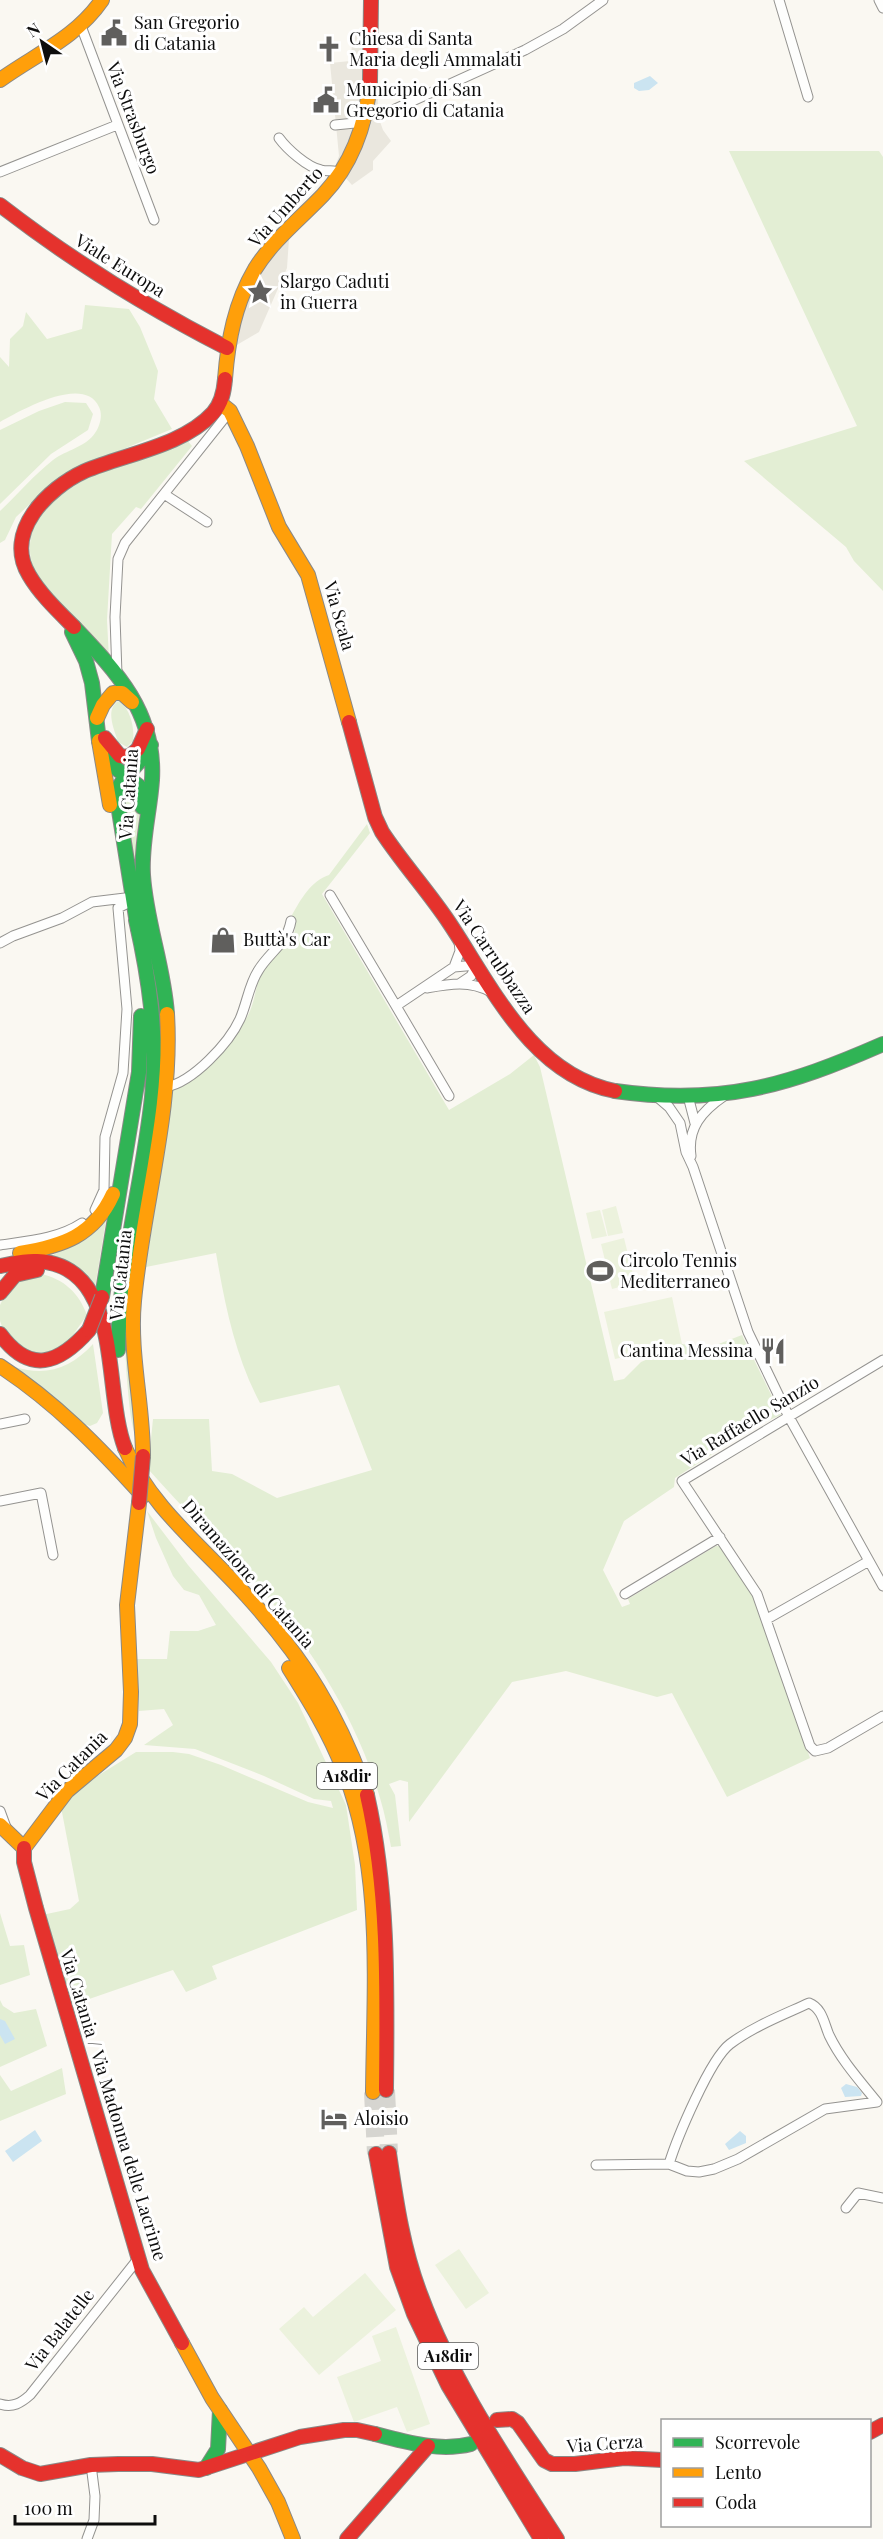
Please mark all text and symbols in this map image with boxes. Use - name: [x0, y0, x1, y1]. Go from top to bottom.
- place label: San Gregorio di Catania: [134, 10, 240, 55]
- north arrow: [12, 12, 72, 72]
- text: N: [22, 17, 44, 41]
- public building icon: San Gregorio di Catania: [99, 18, 129, 48]
- place label: Chiesa di Santa Maria degli Ammalati: [349, 26, 521, 71]
- church icon: Chiesa di Santa Maria degli Ammalati: [314, 34, 344, 64]
- street label: Via Strasburgo: [101, 57, 166, 177]
- place label: Municipio di San Gregorio di Catania: [346, 77, 504, 122]
- public building icon: Municipio di San Gregorio di Catania: [311, 85, 341, 115]
- street label: Via Umberto: [242, 161, 328, 253]
- street label: Viale Europa: [70, 227, 170, 302]
- place label: Slargo Caduti in Guerra: [280, 269, 389, 314]
- place icon: Slargo Caduti in Guerra: [245, 277, 275, 307]
- street label: Via Scala: [318, 577, 361, 653]
- street label: Via Catania: [113, 748, 143, 841]
- street label: Via Carrubbazza: [447, 894, 542, 1018]
- shop icon: Buttà's Car: [208, 925, 238, 955]
- place label: Buttà's Car: [243, 927, 331, 951]
- street label: Via Catania: [103, 1228, 137, 1322]
- place label: Circolo Tennis Mediterraneo: [620, 1248, 737, 1293]
- sports icon: Circolo Tennis Mediterraneo: [585, 1256, 615, 1286]
- restaurant icon: Cantina Messina: [758, 1336, 788, 1366]
- place label: Cantina Messina: [620, 1338, 753, 1362]
- street label: Via Raffaello Sanzio: [675, 1369, 823, 1471]
- street label: Diramazione di Catania: [177, 1494, 320, 1653]
- street label: Via Catania: [30, 1725, 112, 1807]
- road number: A18dir: [317, 1763, 377, 1789]
- street label: Via Catania / Via Madonna delle Lacrime: [55, 1945, 173, 2263]
- hotel icon: Aloisio: [319, 2104, 349, 2134]
- place label: Aloisio: [353, 2106, 409, 2130]
- street label: Via Balatelle: [19, 2283, 99, 2376]
- road number: A18dir: [418, 2343, 478, 2369]
- legend: [661, 2419, 871, 2527]
- street label: Via Cerza: [565, 2428, 644, 2458]
- text: Scorrevole: [715, 2430, 800, 2454]
- text: Lento: [715, 2460, 762, 2484]
- scale bar: [15, 2488, 154, 2526]
- text: Coda: [715, 2490, 757, 2514]
- text: 100 m: [24, 2496, 73, 2520]

